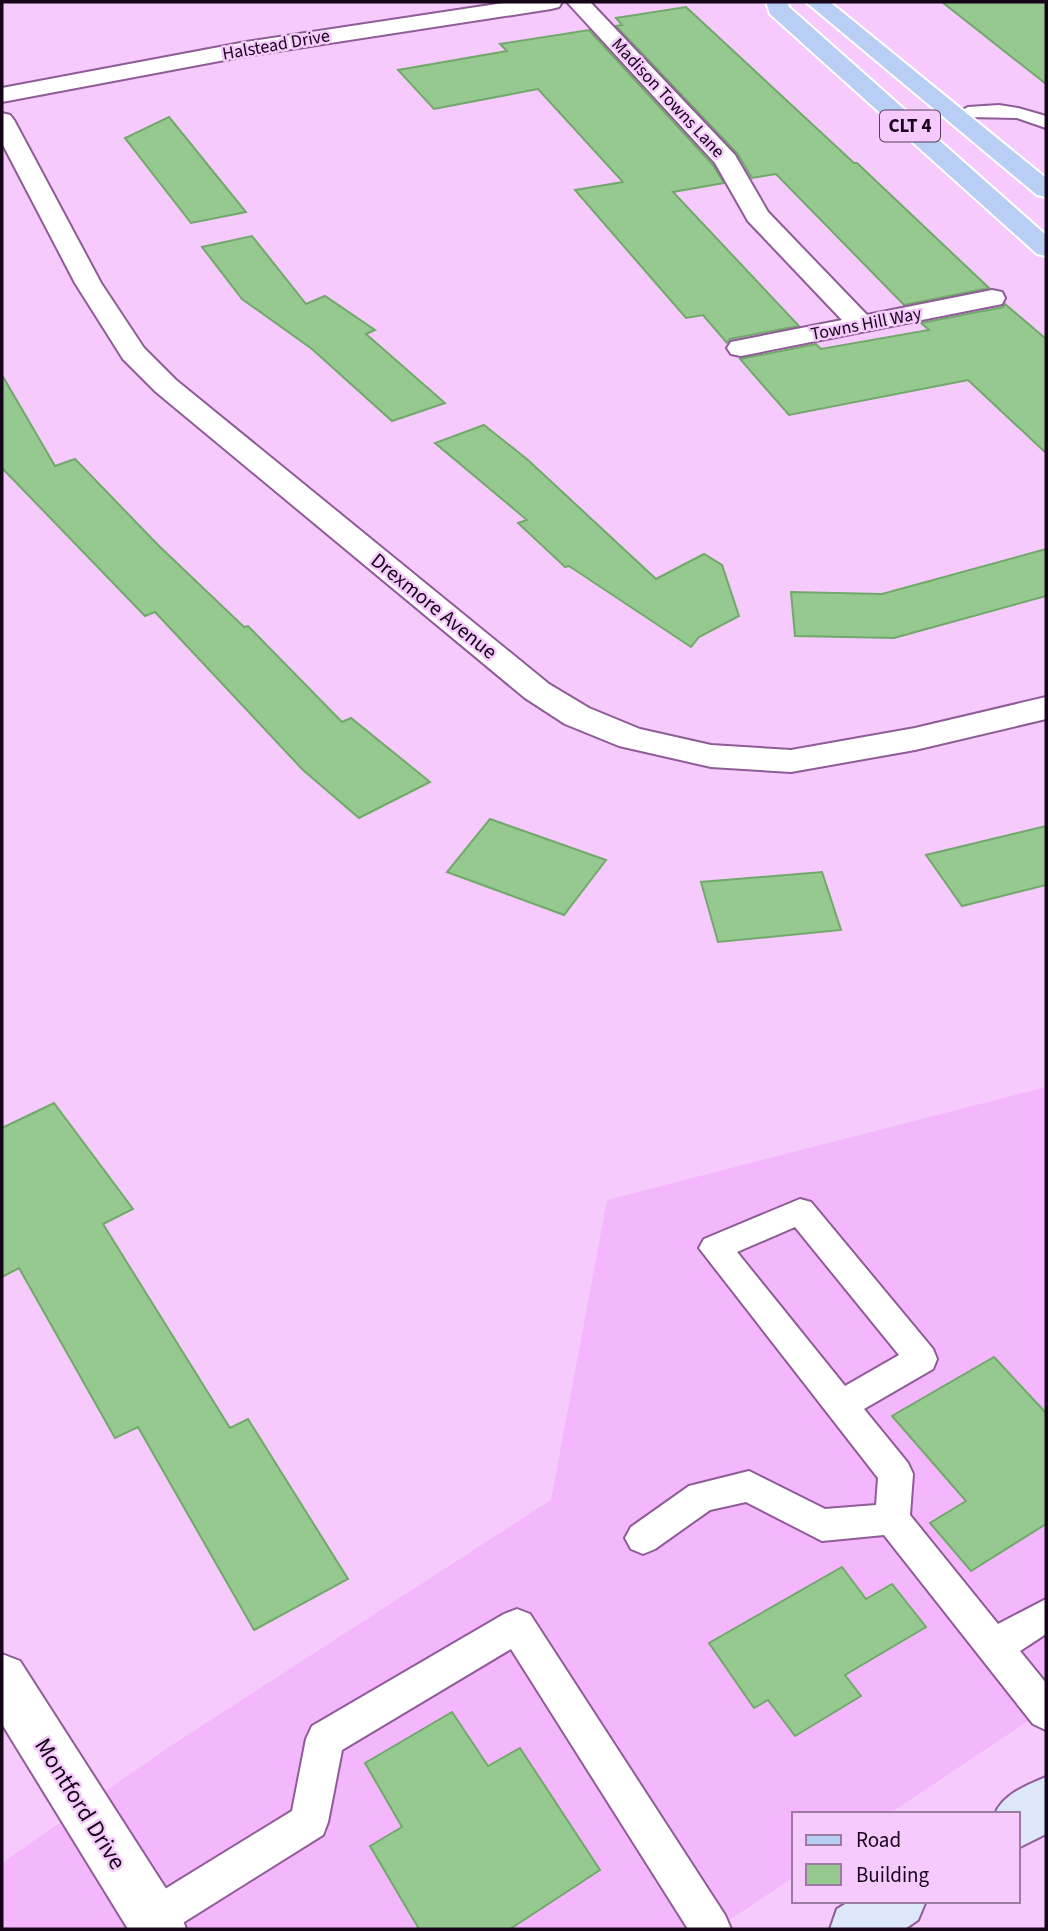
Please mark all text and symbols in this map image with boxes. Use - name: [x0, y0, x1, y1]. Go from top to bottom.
- street label: Halstead Drive: [220, 23, 332, 67]
- street label: Madison Towns Lane: [606, 32, 730, 164]
- road number: CLT 4: [880, 110, 940, 142]
- street label: Towns Hill Way: [808, 301, 924, 347]
- street label: Drexmore Avenue: [364, 546, 504, 666]
- street label: Montford Drive: [26, 1731, 134, 1877]
- legend: [792, 1812, 1020, 1903]
- text: Road: [856, 1825, 901, 1855]
- text: Building: [856, 1860, 930, 1890]

